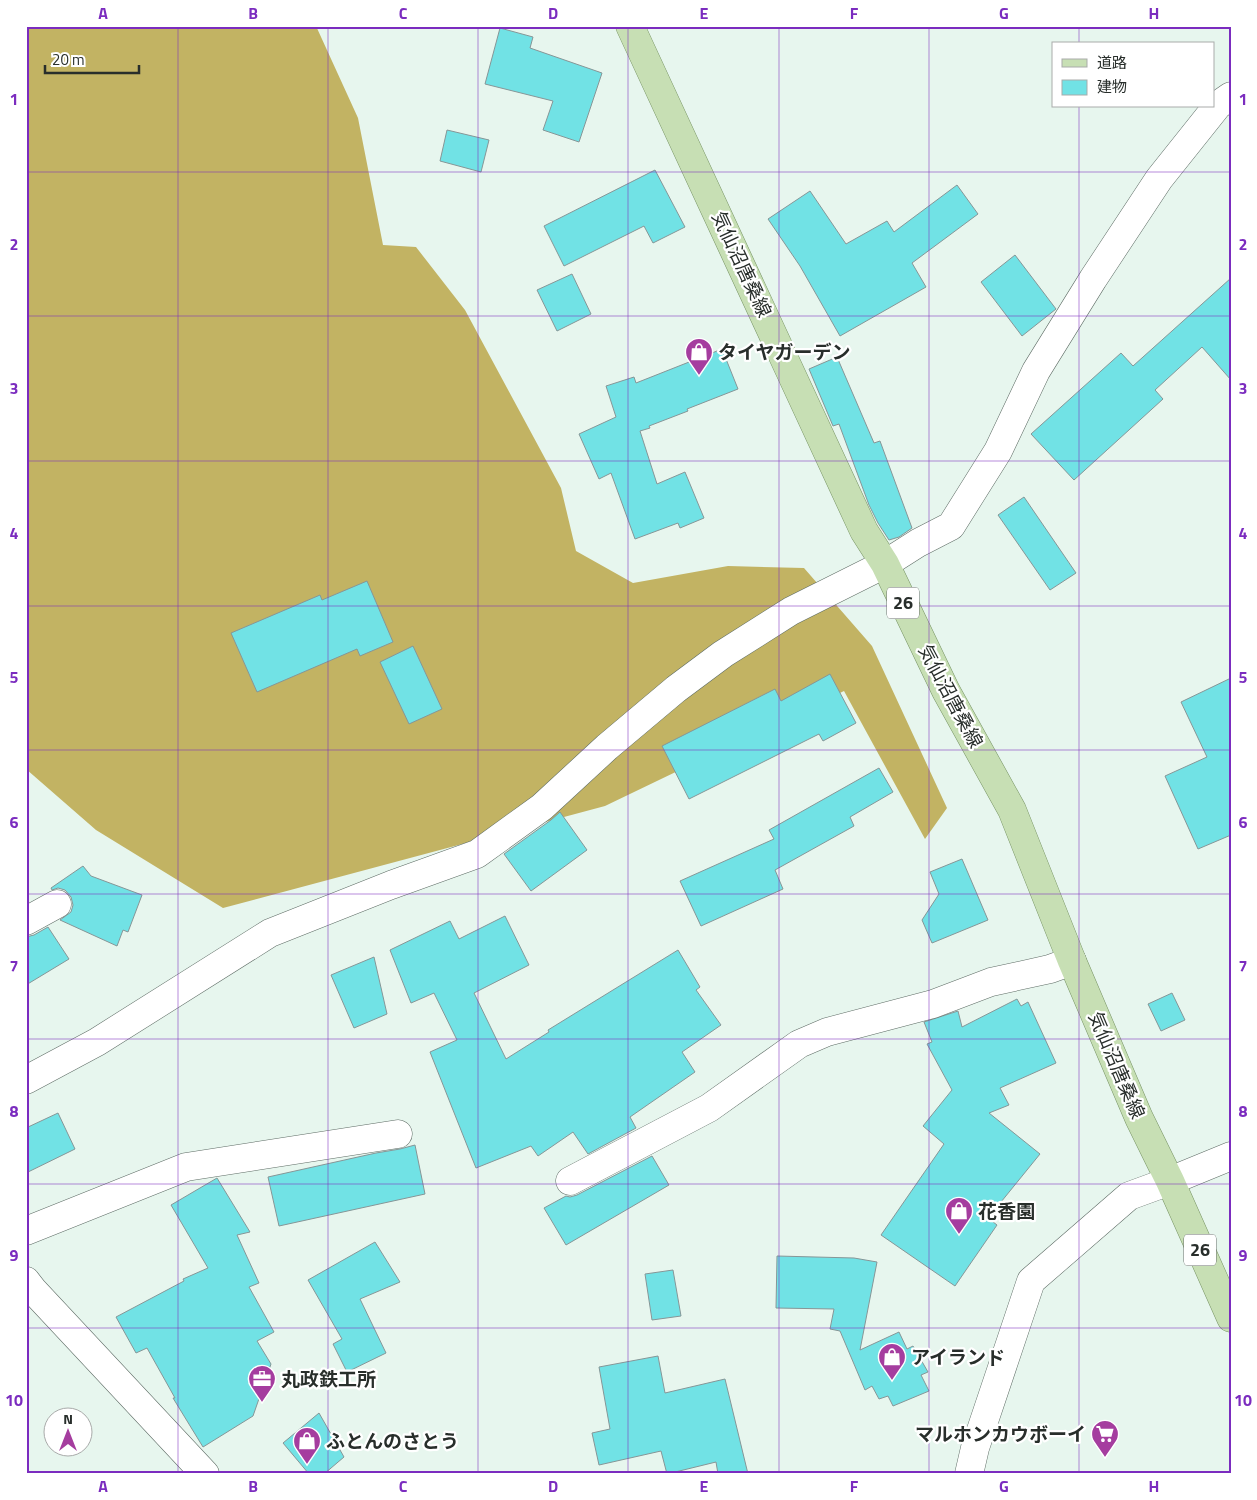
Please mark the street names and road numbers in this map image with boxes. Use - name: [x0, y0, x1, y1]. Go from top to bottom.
- street label: 気仙沼唐桑線: [705, 206, 780, 322]
- road number: 26: [887, 588, 919, 618]
- street label: 気仙沼唐桑線: [912, 639, 991, 753]
- street label: 気仙沼唐桑線: [1082, 1007, 1153, 1123]
- road number: 26: [1184, 1234, 1216, 1266]

